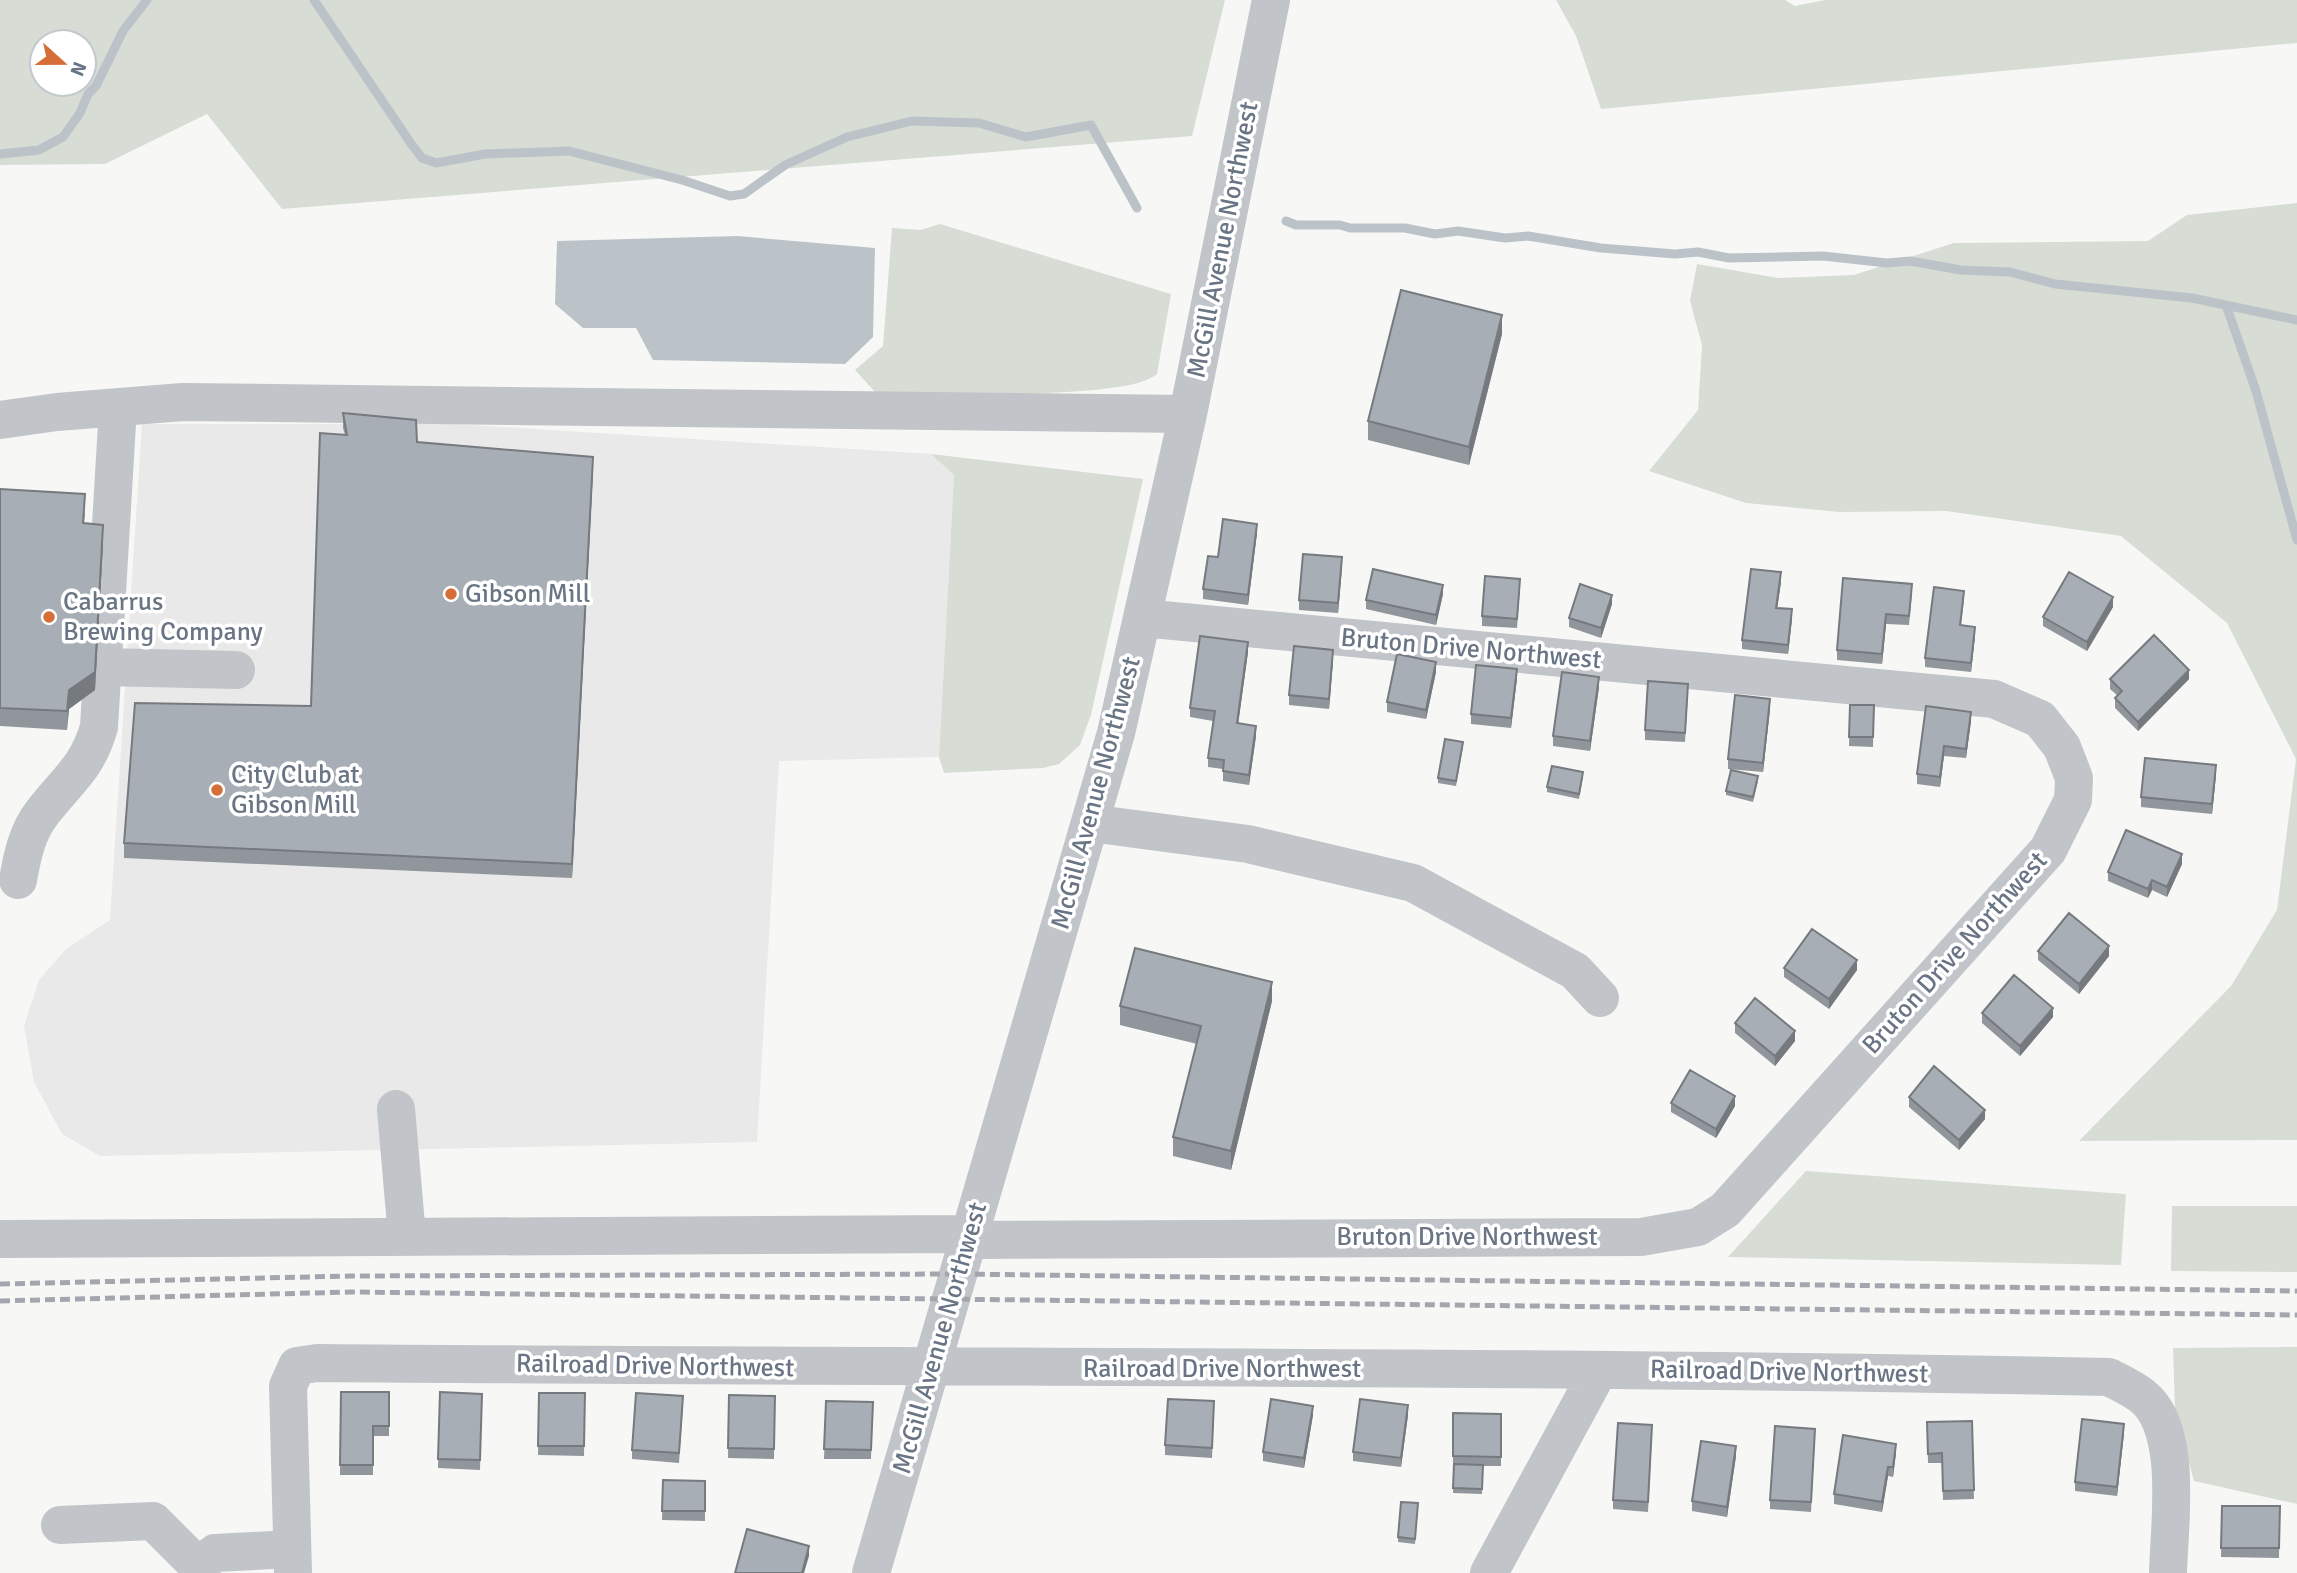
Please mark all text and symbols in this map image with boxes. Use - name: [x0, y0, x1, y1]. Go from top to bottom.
- north arrow: [28, 28, 98, 98]
- text: N: [64, 58, 92, 79]
- street label: McGill Avenue Northwest: [1180, 99, 1266, 381]
- place label: Gibson Mill: [465, 578, 590, 610]
- place label: Cabarrus Brewing Company: [63, 586, 263, 648]
- marker: Gibson Mill: [443, 586, 459, 602]
- marker: Cabarrus Brewing Company: [41, 609, 57, 625]
- street label: Bruton Drive Northwest: [1339, 622, 1603, 676]
- street label: McGill Avenue Northwest: [1044, 653, 1148, 933]
- place label: City Club at Gibson Mill: [231, 759, 359, 821]
- marker: City Club at Gibson Mill: [209, 782, 225, 798]
- street label: Bruton Drive Northwest: [1856, 845, 2054, 1061]
- street label: McGill Avenue Northwest: [886, 1199, 994, 1477]
- street label: Bruton Drive Northwest: [1336, 1221, 1598, 1253]
- street label: Railroad Drive Northwest: [516, 1348, 794, 1384]
- street label: Railroad Drive Northwest: [1083, 1353, 1361, 1385]
- street label: Railroad Drive Northwest: [1650, 1354, 1928, 1390]

